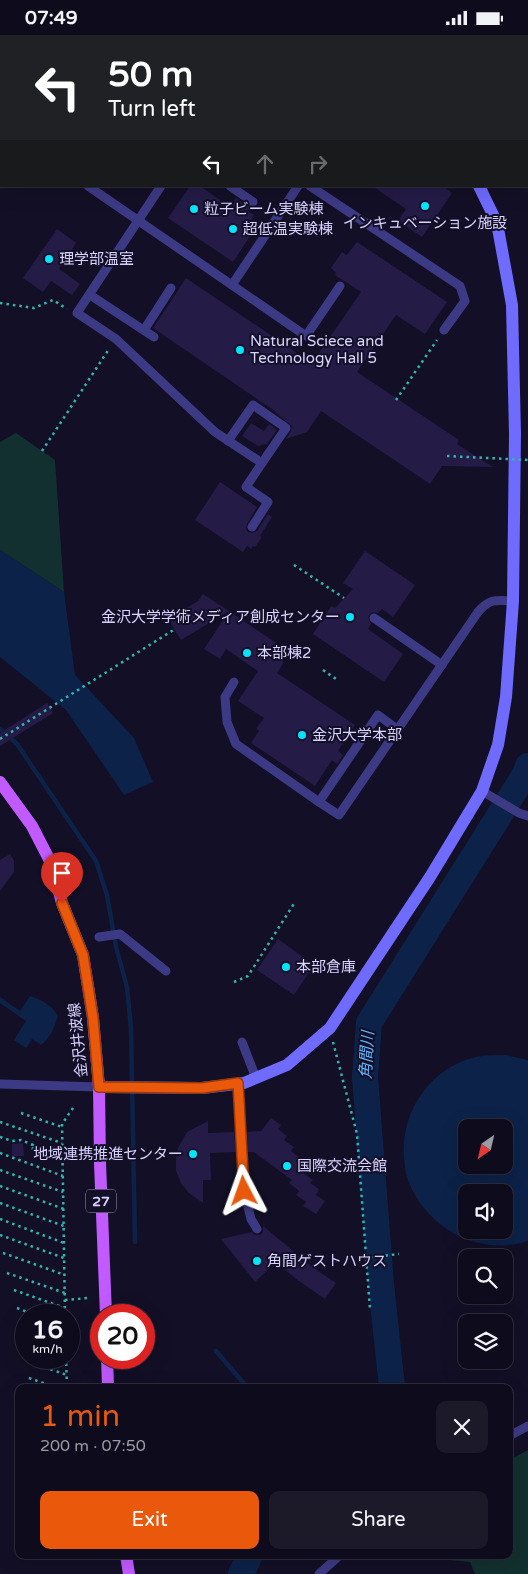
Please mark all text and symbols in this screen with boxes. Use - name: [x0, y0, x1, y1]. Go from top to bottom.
- text: 07:49: [25, 7, 78, 29]
- text: 50 m: [108, 54, 193, 96]
- icon: left: [25, 55, 90, 120]
- text: Turn left: [108, 96, 196, 122]
- icon: left: [198, 150, 226, 178]
- icon: ahead: [251, 150, 279, 178]
- icon: right: [304, 150, 332, 178]
- place label: 粒子ビーム実験棟: [204, 200, 324, 218]
- marker: インキュベーション施設: [419, 200, 431, 212]
- marker: 粒子ビーム実験棟: [188, 203, 200, 215]
- place label: インキュベーション施設: [343, 214, 507, 232]
- place label: 超低温実験棟: [243, 220, 333, 238]
- marker: 超低温実験棟: [227, 223, 239, 235]
- place label: 理学部温室: [59, 250, 134, 268]
- marker: 理学部温室: [43, 253, 55, 265]
- place label: Natural Sciece and Technology Hall 5: [250, 332, 384, 367]
- marker: Natural Sciece and Technology Hall 5: [234, 344, 246, 356]
- place label: 金沢大学学術メディア創成センター: [101, 608, 340, 626]
- marker: 金沢大学学術メディア創成センター: [344, 611, 356, 623]
- place label: 本部棟2: [257, 644, 311, 662]
- marker: 本部棟2: [241, 647, 253, 659]
- place label: 金沢大学本部: [312, 726, 402, 744]
- marker: 金沢大学本部: [296, 729, 308, 741]
- pin: [41, 852, 83, 903]
- icon: arrive: [48, 859, 76, 887]
- place label: 本部倉庫: [296, 958, 356, 976]
- marker: 本部倉庫: [280, 961, 292, 973]
- street label: 金沢井波線: [65, 1002, 91, 1078]
- water label: 角間川: [356, 1029, 378, 1079]
- north arrow: [458, 1119, 512, 1174]
- map controls: [458, 1119, 513, 1369]
- place label: 地域連携推進センター: [33, 1145, 183, 1163]
- marker: 地域連携推進センター: [187, 1148, 199, 1160]
- place label: 国際交流会館: [297, 1157, 387, 1175]
- marker: 国際交流会館: [281, 1160, 293, 1172]
- position arrow: [217, 1164, 269, 1216]
- button: sound: [458, 1184, 513, 1239]
- road number: 27: [86, 1189, 116, 1213]
- button: search: [458, 1249, 513, 1304]
- place label: 角間ゲストハウス: [267, 1252, 387, 1270]
- marker: 角間ゲストハウス: [251, 1255, 263, 1267]
- speed limit sign: 20: [90, 1304, 155, 1369]
- button: layers: [458, 1314, 513, 1369]
- text: 16: [32, 1315, 63, 1345]
- text: km/h: [32, 1342, 63, 1356]
- text: 1 min: [40, 1398, 120, 1435]
- button: close: [436, 1401, 488, 1453]
- text: 200 m · 07:50: [40, 1436, 146, 1456]
- button: Exit: [40, 1491, 259, 1549]
- button: Share: [269, 1491, 488, 1549]

